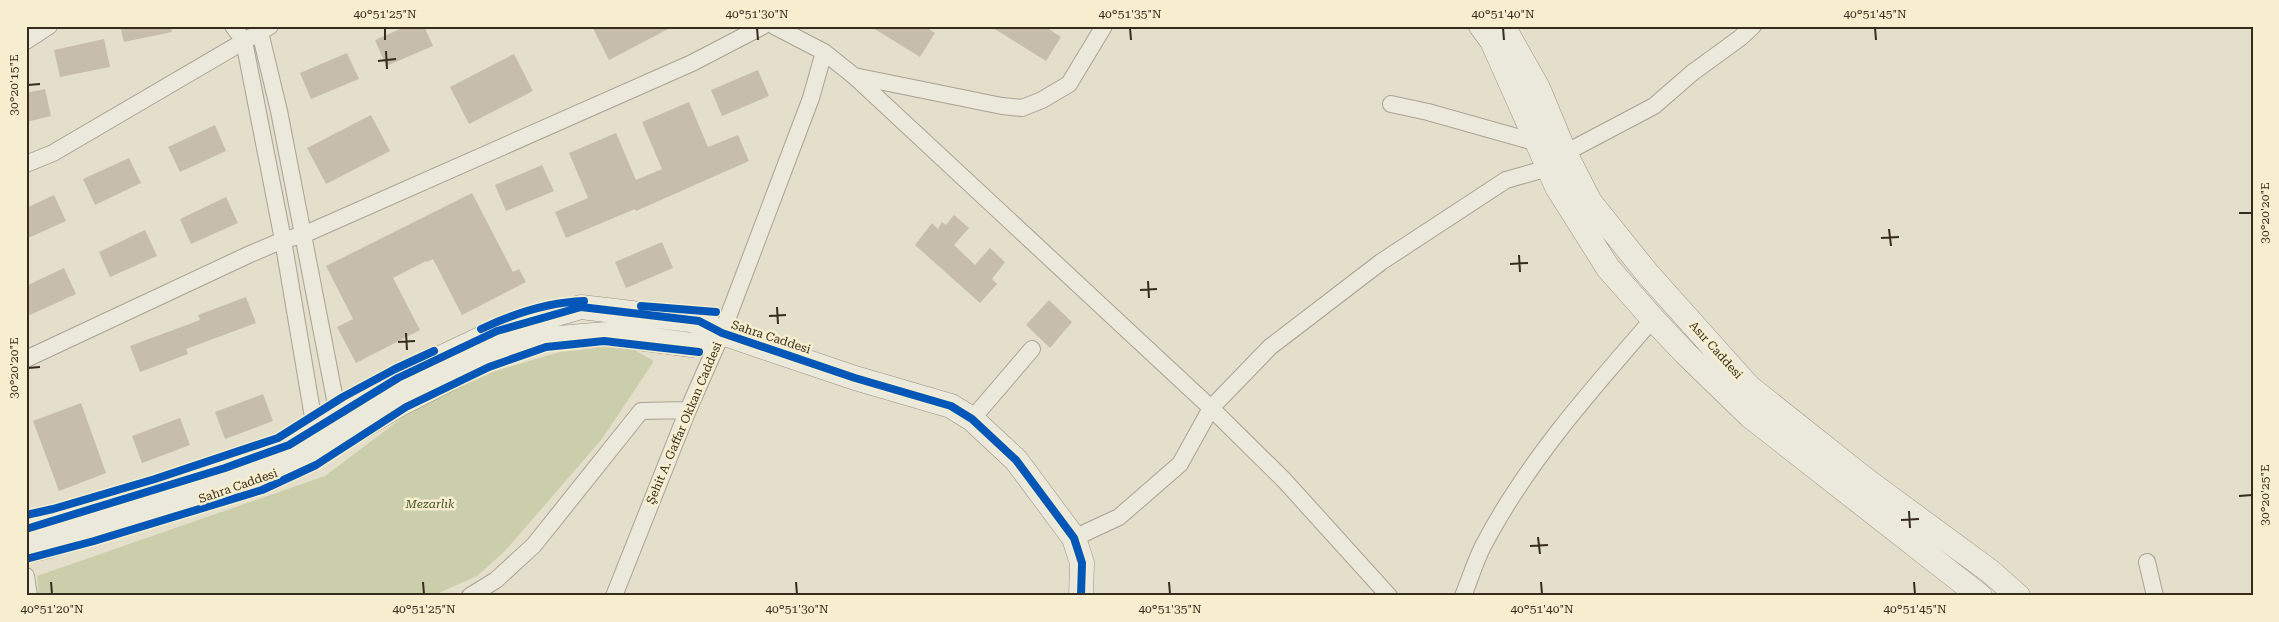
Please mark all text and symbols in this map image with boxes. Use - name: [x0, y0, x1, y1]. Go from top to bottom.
- text: 40°51'25"N: [353, 7, 417, 21]
- text: 40°51'30"N: [725, 7, 789, 21]
- text: 40°51'35"N: [1098, 7, 1162, 21]
- text: 40°51'40"N: [1471, 7, 1535, 21]
- text: 40°51'45"N: [1843, 7, 1907, 21]
- text: 30°20'15"E: [7, 54, 21, 116]
- text: 30°20'20"E: [2258, 182, 2272, 244]
- street label: Sahra Caddesi: [730, 318, 813, 356]
- street label: Asır Caddesi: [1687, 318, 1746, 382]
- text: 30°20'20"E: [7, 337, 21, 399]
- street label: Şehit A. Gaffar Okkan Caddesi: [643, 340, 725, 506]
- text: 30°20'25"E: [2258, 464, 2272, 526]
- street label: Sahra Caddesi: [197, 466, 280, 506]
- park label: Mezarlık: [405, 497, 455, 511]
- text: 40°51'20"N: [20, 602, 84, 616]
- text: 40°51'25"N: [392, 602, 456, 616]
- text: 40°51'30"N: [765, 602, 829, 616]
- text: 40°51'35"N: [1138, 602, 1202, 616]
- text: 40°51'40"N: [1510, 602, 1574, 616]
- text: 40°51'45"N: [1883, 602, 1947, 616]

